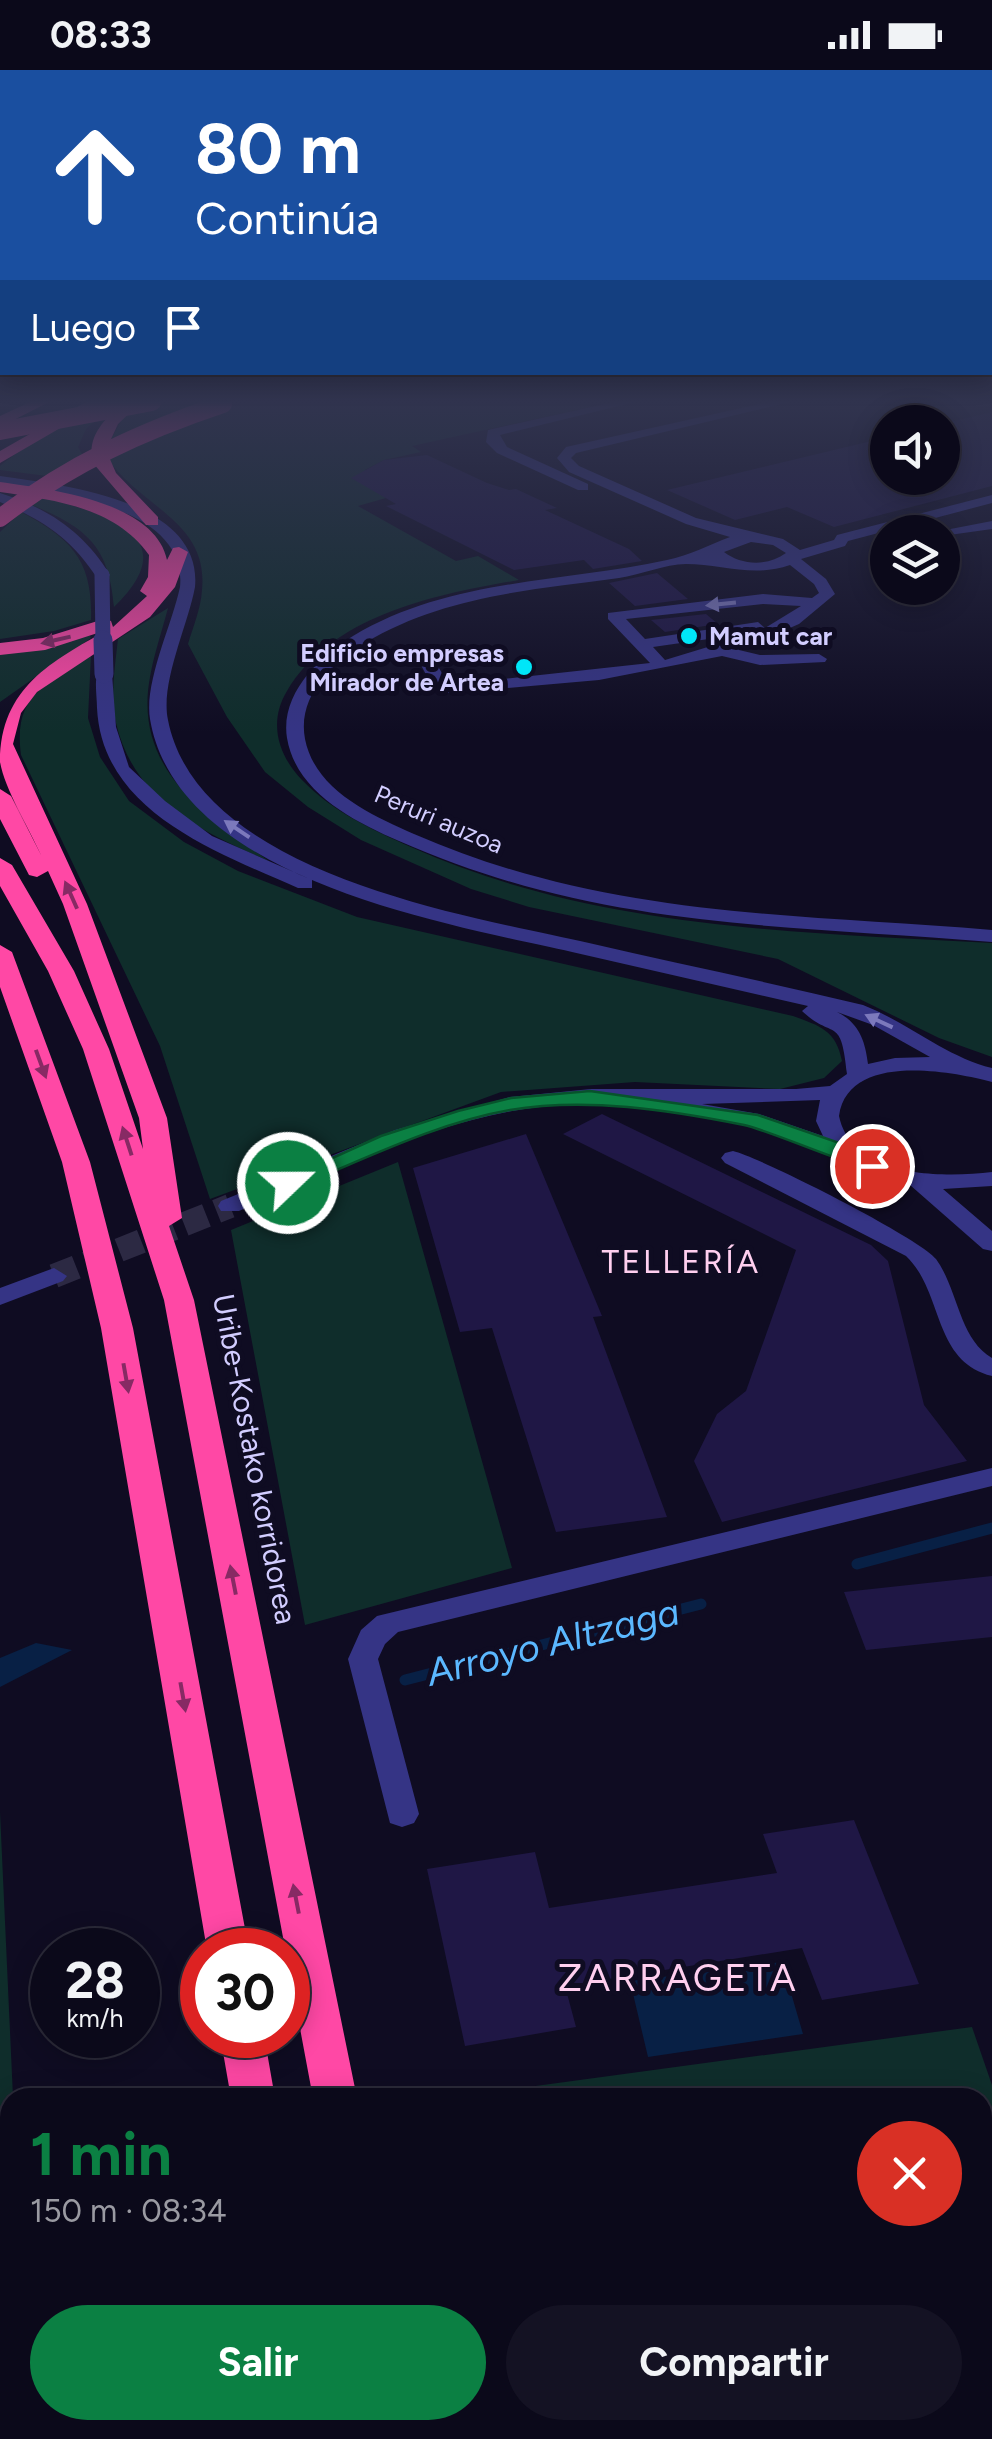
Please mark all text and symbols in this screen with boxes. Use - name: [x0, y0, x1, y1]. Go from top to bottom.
- text: 08:33: [50, 12, 152, 58]
- text: 80 m: [195, 106, 361, 191]
- icon: ahead: [30, 110, 160, 240]
- text: Continúa: [195, 191, 379, 245]
- icon: arrive: [156, 300, 211, 355]
- text: Luego: [30, 305, 136, 351]
- map controls: [870, 405, 960, 605]
- button: sound: [870, 405, 960, 495]
- button: layers: [870, 515, 960, 605]
- one-way arrow: [705, 596, 736, 612]
- place label: Mamut car: [709, 621, 833, 651]
- marker: Mamut car: [678, 625, 700, 647]
- one-way arrow: [40, 633, 71, 649]
- place label: Edificio empresas Mirador de Artea: [300, 638, 504, 697]
- marker: Edificio empresas Mirador de Artea: [513, 656, 535, 678]
- street label: Peruri auzoa: [370, 778, 508, 860]
- one-way arrow: [224, 820, 251, 839]
- one-way arrow: [63, 880, 79, 910]
- one-way arrow: [864, 1012, 893, 1029]
- one-way arrow: [34, 1050, 49, 1080]
- pin: [830, 1124, 915, 1209]
- one-way arrow: [119, 1125, 134, 1155]
- position arrow: [236, 1131, 340, 1235]
- icon: arrive: [845, 1139, 900, 1194]
- district label: TELLERÍA: [601, 1243, 761, 1281]
- street label: Uribe-Kostako korridorea: [205, 1291, 305, 1627]
- one-way arrow: [119, 1362, 134, 1394]
- one-way arrow: [225, 1564, 241, 1595]
- water label: Arroyo Altzaga: [420, 1588, 684, 1696]
- one-way arrow: [176, 1682, 191, 1714]
- one-way arrow: [288, 1883, 304, 1914]
- speed limit sign: 30: [180, 1928, 310, 2058]
- text: 28: [65, 1950, 125, 2011]
- district label: ZARRAGETA: [558, 1955, 798, 2001]
- text: km/h: [66, 2003, 124, 2033]
- text: 1 min: [30, 2118, 172, 2190]
- button: close: [857, 2121, 962, 2226]
- text: 150 m · 08:34: [30, 2192, 227, 2230]
- button: Salir: [30, 2305, 486, 2420]
- button: Compartir: [506, 2305, 962, 2420]

